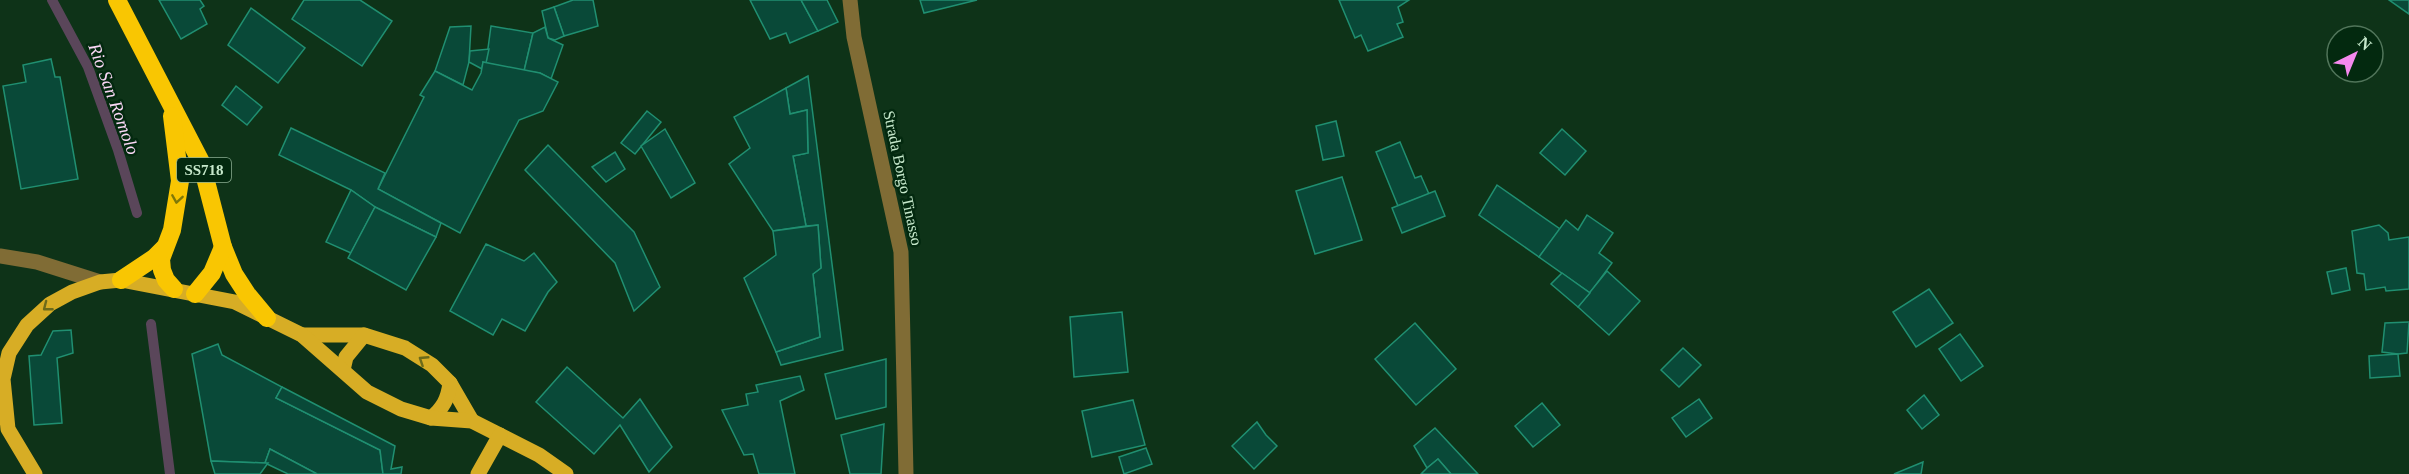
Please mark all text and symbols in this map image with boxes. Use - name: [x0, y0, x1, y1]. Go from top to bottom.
- north arrow: [2325, 24, 2385, 84]
- text: N: [2355, 33, 2375, 54]
- water label: Rio San Romolo: [84, 40, 143, 157]
- street label: Strada Borgo Tinasso: [879, 109, 926, 247]
- road number: SS718: [177, 158, 231, 182]
- one-way arrow: [172, 194, 184, 203]
- one-way arrow: [43, 300, 54, 311]
- one-way arrow: [419, 356, 430, 367]

